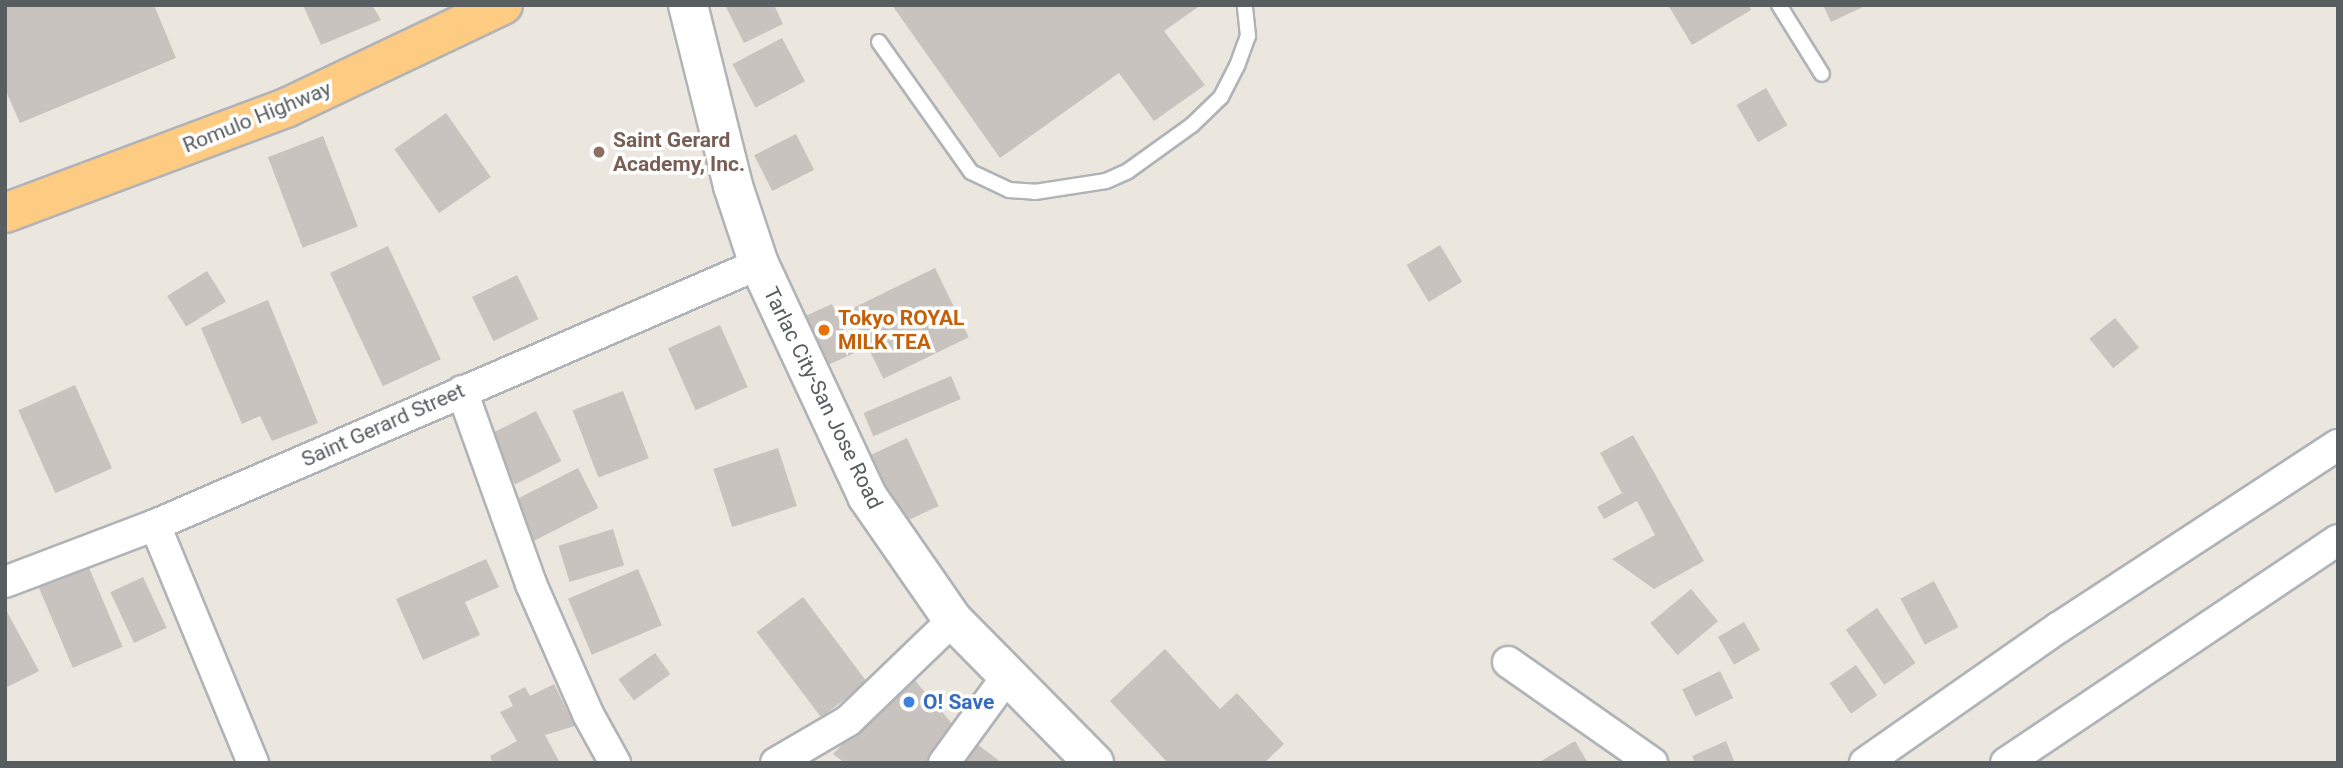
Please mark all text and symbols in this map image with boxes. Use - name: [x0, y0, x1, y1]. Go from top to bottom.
- street label: Romulo Highway: [179, 76, 335, 158]
- place label: Saint Gerard Academy, Inc.: [613, 127, 745, 177]
- marker: Saint Gerard Academy, Inc.: [591, 144, 607, 160]
- street label: Tarlac City-San Jose Road: [758, 283, 888, 513]
- place label: Tokyo ROYAL MILK TEA: [838, 305, 964, 355]
- marker: Tokyo ROYAL MILK TEA: [816, 322, 832, 338]
- street label: Saint Gerard Street: [298, 378, 468, 472]
- place label: O! Save: [923, 689, 994, 715]
- marker: O! Save: [901, 694, 917, 710]

